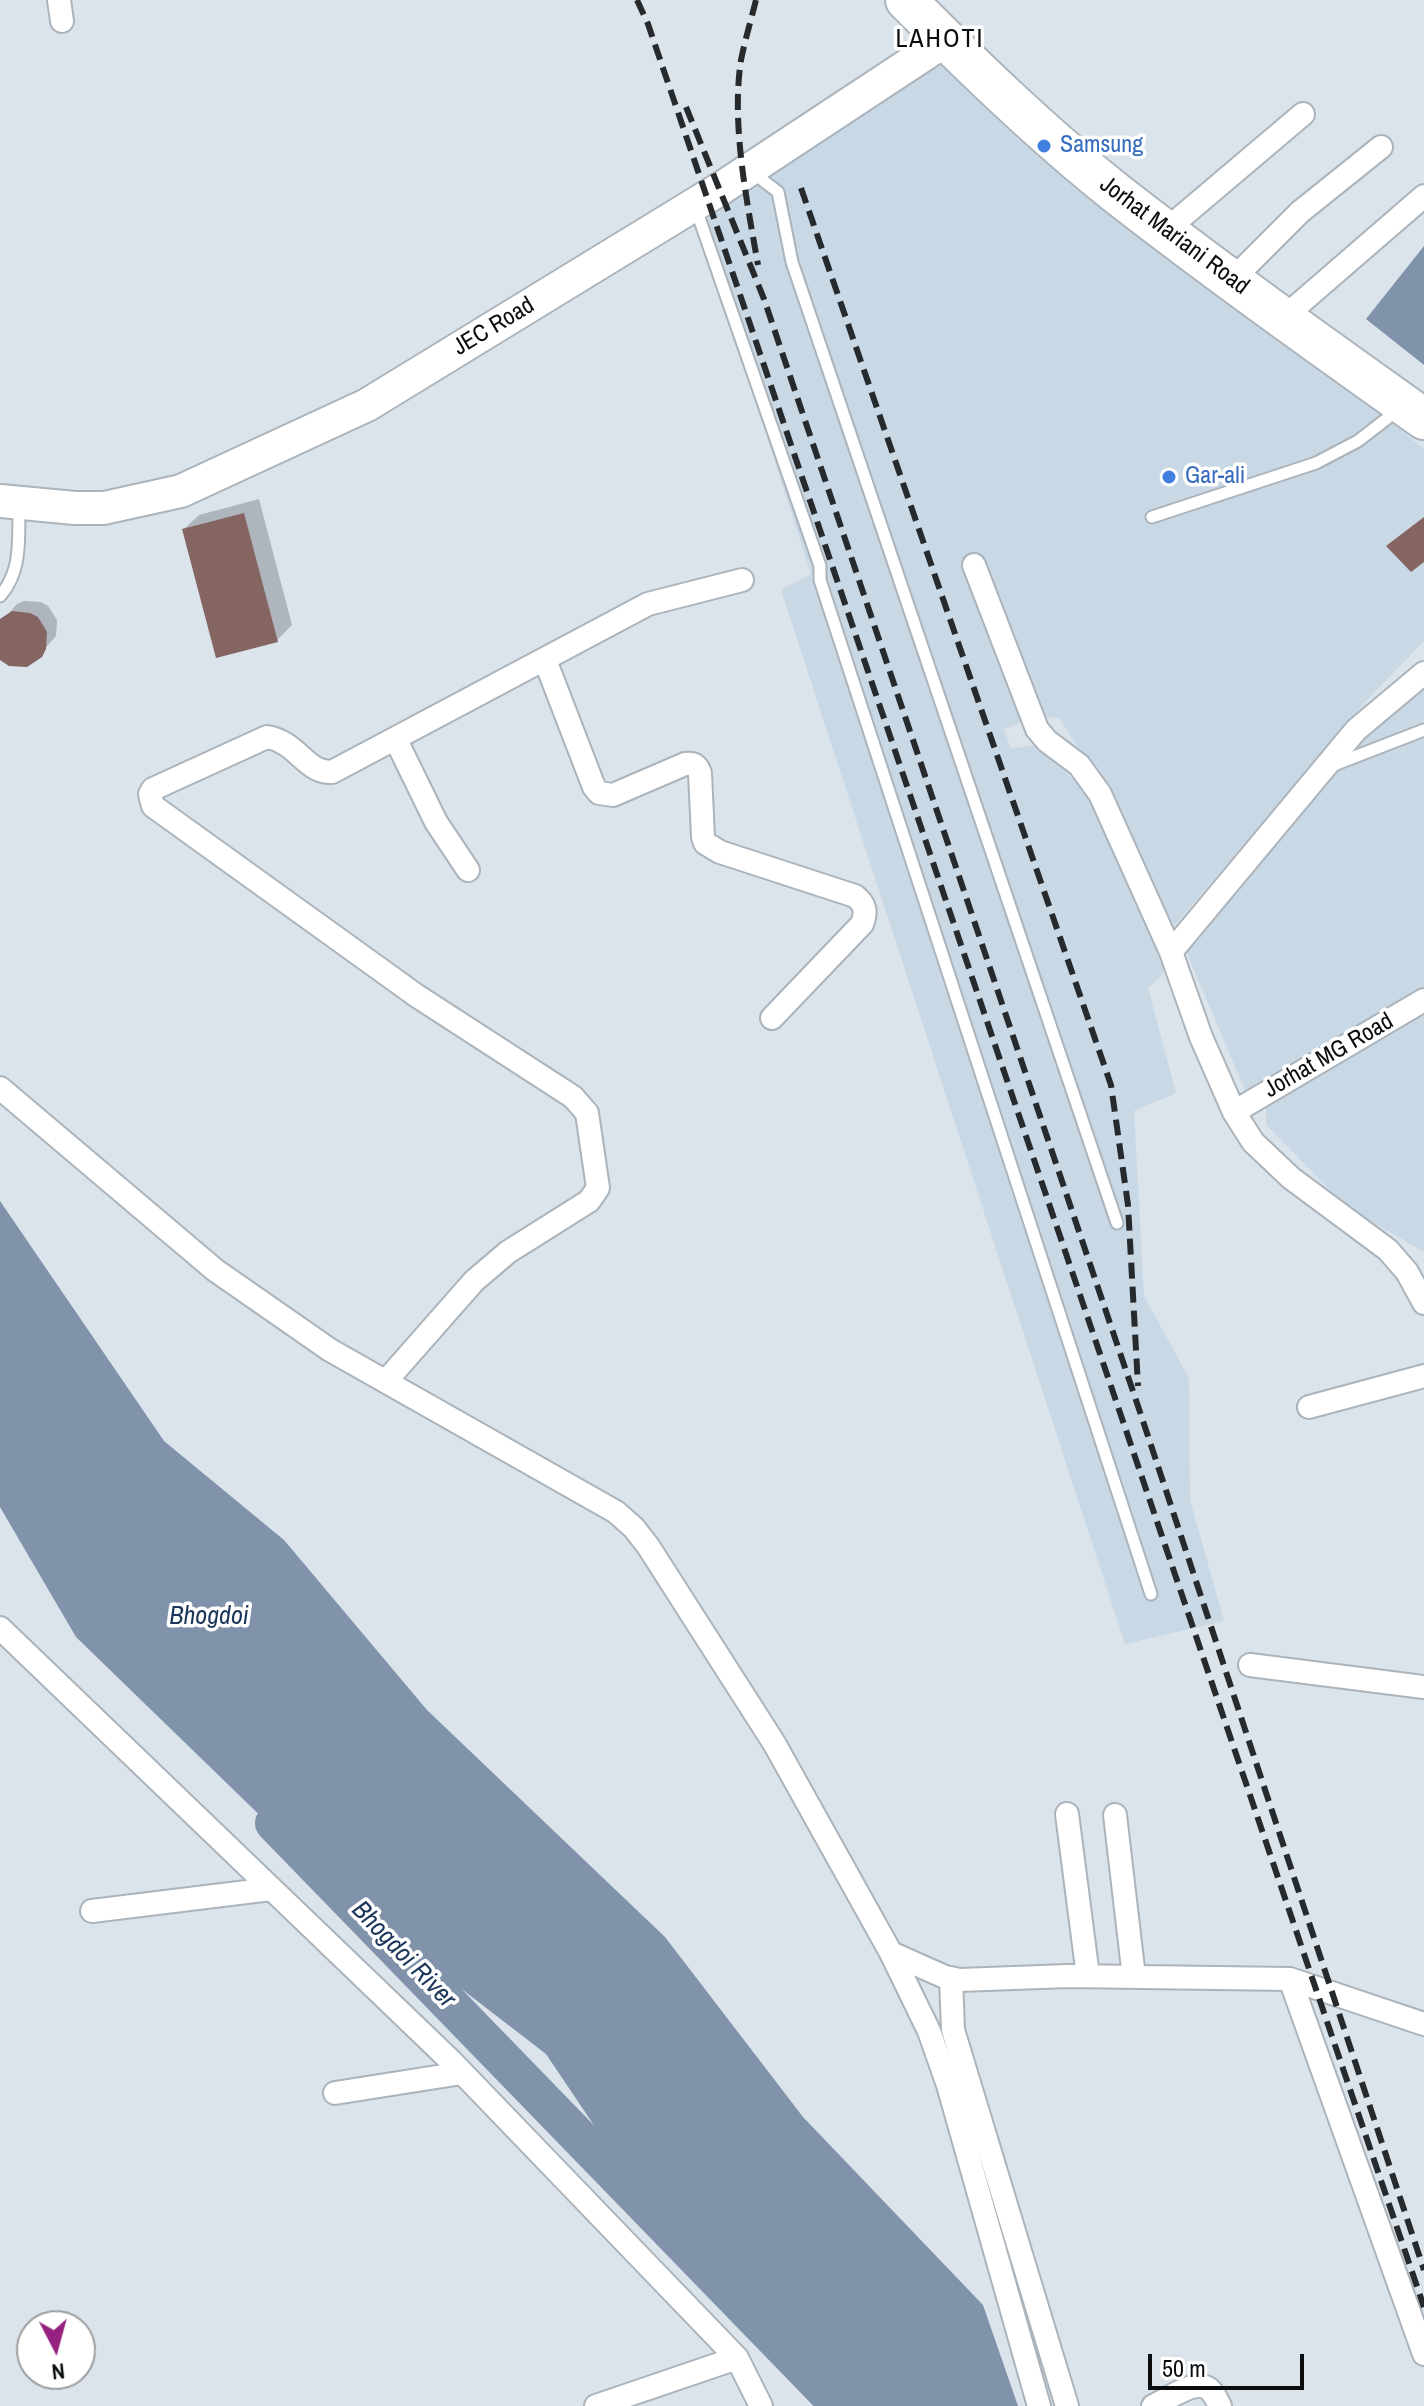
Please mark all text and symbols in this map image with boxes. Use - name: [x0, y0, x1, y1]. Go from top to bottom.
- district label: LAHOTI: [895, 24, 985, 56]
- place label: Samsung: [1060, 132, 1143, 160]
- marker: Samsung: [1035, 137, 1053, 155]
- street label: Jorhat Mariani Road: [1094, 171, 1254, 301]
- street label: JEC Road: [448, 292, 540, 362]
- place label: Gar-ali: [1185, 463, 1245, 491]
- marker: Gar-ali: [1160, 468, 1178, 486]
- street label: Jorhat MG Road: [1259, 1007, 1399, 1105]
- water label: Bhogdoi: [169, 1601, 249, 1633]
- water label: Bhogdoi River: [344, 1895, 462, 2015]
- north arrow: [16, 2310, 96, 2390]
- scale bar: [1152, 2338, 1308, 2388]
- text: 50 m: [1162, 2352, 1206, 2384]
- text: N: [50, 2356, 66, 2387]

